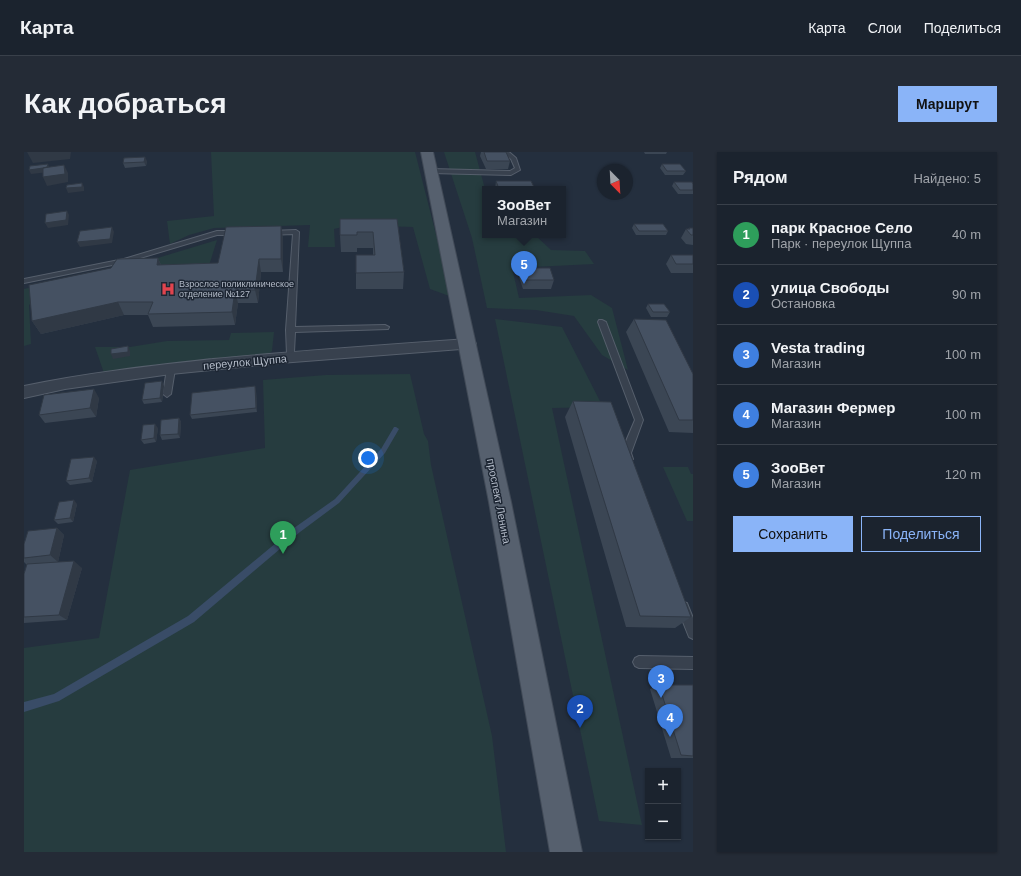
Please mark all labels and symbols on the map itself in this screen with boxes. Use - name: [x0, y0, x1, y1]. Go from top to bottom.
- north arrow: [597, 164, 633, 200]
- pin: 5: [511, 251, 537, 284]
- place label: Взрослое поликлиническое отделение №127: [179, 279, 294, 299]
- hospital icon: Взрослое поликлиническое отделение №127: [160, 281, 176, 297]
- street label: переулок Щуппа: [203, 352, 288, 372]
- your location: [358, 448, 378, 468]
- street label: проспект Ленина: [485, 457, 513, 545]
- pin: 1: [270, 521, 296, 554]
- pin: 3: [648, 665, 674, 698]
- pin: 2: [567, 695, 593, 728]
- pin: 4: [657, 704, 683, 737]

